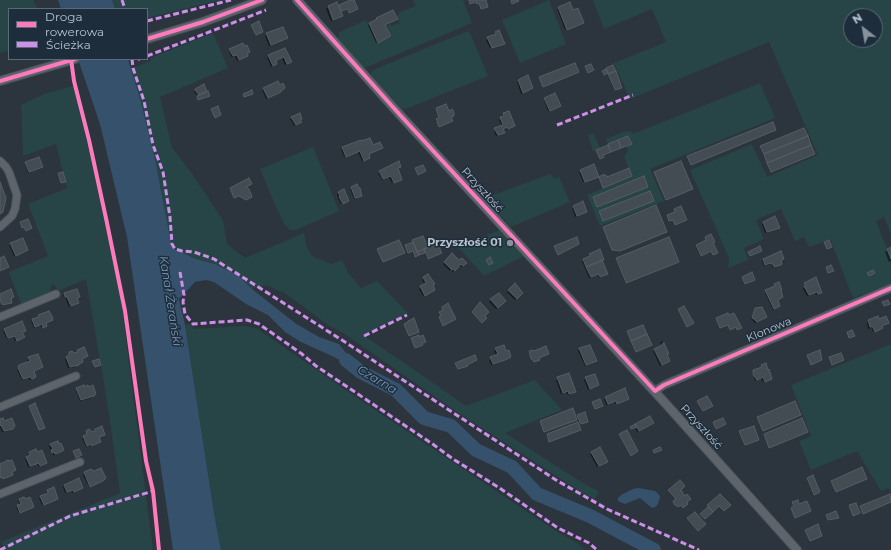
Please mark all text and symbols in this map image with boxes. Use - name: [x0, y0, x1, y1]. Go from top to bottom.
- legend: [8, 8, 148, 60]
- north arrow: [843, 8, 883, 48]
- text: Droga rowerowa: [45, 9, 104, 39]
- text: N: [850, 10, 865, 27]
- text: Ścieżka: [46, 37, 91, 52]
- street label: Przyszłość: [458, 165, 506, 215]
- place label: Przyszłość 01: [427, 236, 502, 250]
- marker: Przyszłość 01: [505, 238, 515, 248]
- water label: Kanał Żerański: [156, 255, 184, 347]
- street label: Klonowa: [744, 315, 794, 345]
- water label: Czarna: [355, 363, 399, 397]
- street label: Przyszłość: [677, 402, 725, 452]

